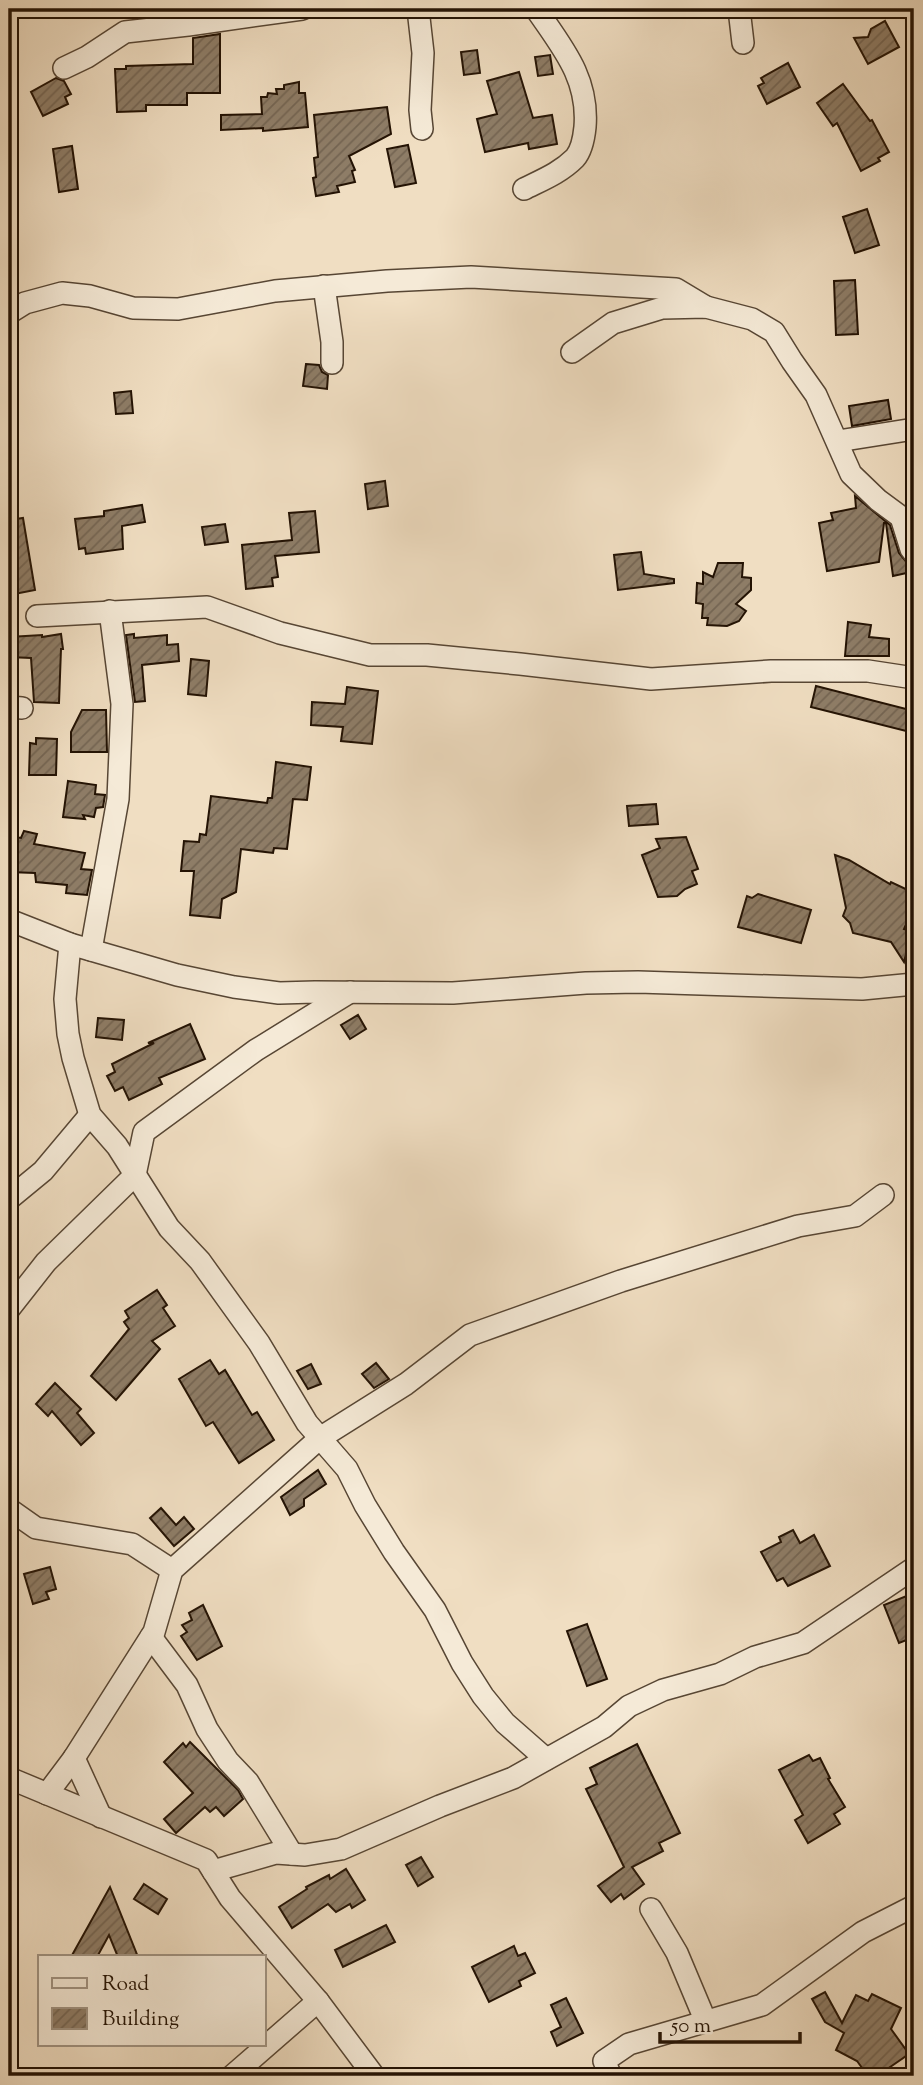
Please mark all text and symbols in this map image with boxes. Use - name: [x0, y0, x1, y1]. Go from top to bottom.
- legend: [38, 1955, 266, 2046]
- text: Road: [102, 1970, 149, 2000]
- scale bar: [660, 2001, 800, 2045]
- text: Building: [102, 2005, 179, 2035]
- text: 50 m: [670, 2012, 711, 2042]

